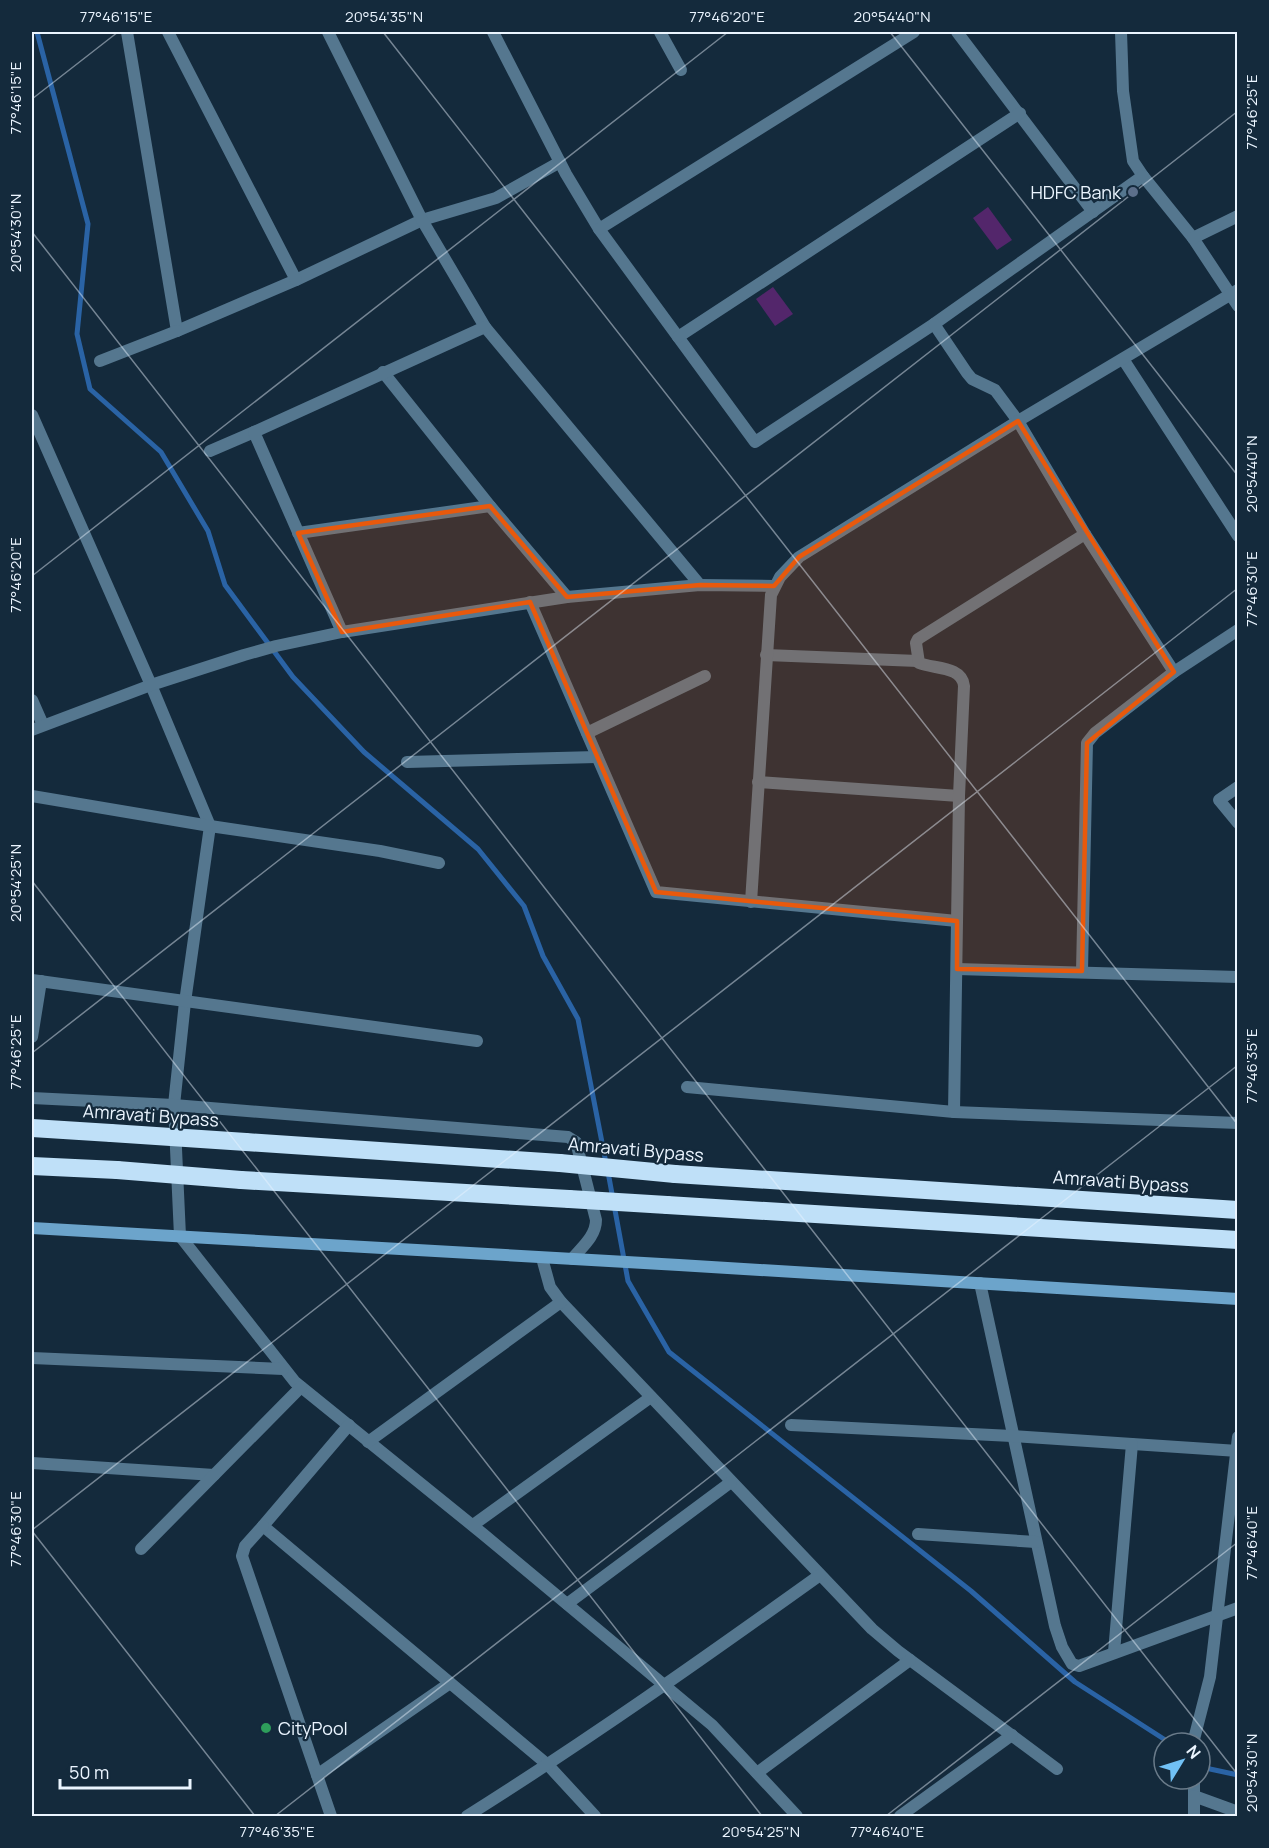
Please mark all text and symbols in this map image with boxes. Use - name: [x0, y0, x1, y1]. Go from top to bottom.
- text: 77°46'15"E: [80, 6, 152, 27]
- text: 20°54'35"N: [345, 6, 423, 27]
- text: 77°46'20"E: [689, 6, 765, 27]
- text: 20°54'40"N: [853, 6, 931, 27]
- text: 77°46'15"E: [5, 62, 26, 134]
- text: 77°46'25"E: [1241, 74, 1262, 150]
- place label: HDFC Bank: [1030, 180, 1122, 204]
- marker: HDFC Bank: [1126, 185, 1140, 199]
- text: 20°54'30"N: [5, 194, 26, 272]
- text: 20°54'40"N: [1241, 435, 1262, 513]
- text: 77°46'20"E: [5, 537, 26, 613]
- text: 77°46'30"E: [1241, 551, 1262, 627]
- text: 20°54'25"N: [5, 844, 26, 922]
- text: 77°46'25"E: [5, 1014, 26, 1090]
- text: 77°46'35"E: [1241, 1029, 1262, 1103]
- street label: Amravati Bypass: [82, 1098, 220, 1132]
- street label: Amravati Bypass: [567, 1131, 705, 1167]
- street label: Amravati Bypass: [1052, 1164, 1190, 1198]
- text: 77°46'30"E: [5, 1491, 26, 1567]
- text: 77°46'40"E: [1241, 1506, 1262, 1580]
- place label: CityPool: [278, 1716, 348, 1740]
- marker: CityPool: [259, 1721, 273, 1735]
- north arrow: [1152, 1731, 1212, 1791]
- text: 20°54'30"N: [1241, 1734, 1262, 1812]
- text: N: [1182, 1740, 1206, 1763]
- scale bar: [60, 1752, 190, 1790]
- text: 50 m: [69, 1760, 109, 1784]
- text: 77°46'35"E: [240, 1821, 314, 1842]
- text: 20°54'25"N: [722, 1821, 800, 1842]
- text: 77°46'40"E: [850, 1821, 924, 1842]

